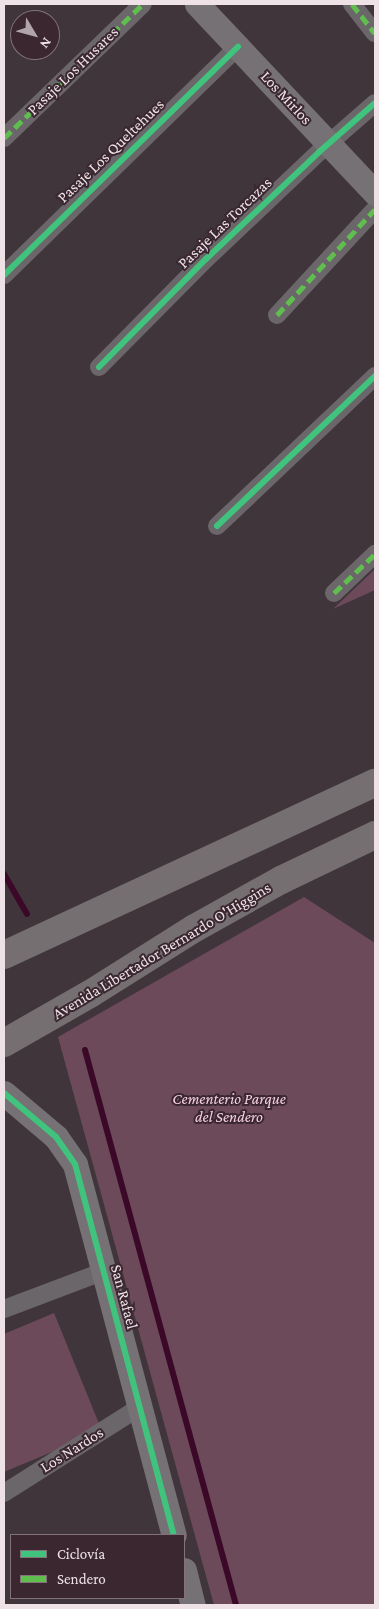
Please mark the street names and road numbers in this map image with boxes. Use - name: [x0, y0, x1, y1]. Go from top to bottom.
- street label: Pasaje Los Husares: [23, 23, 123, 119]
- street label: Los Mirlos: [256, 67, 316, 129]
- street label: Pasaje Los Queltehues: [54, 95, 168, 207]
- street label: Pasaje Las Torcazas: [174, 173, 276, 273]
- street label: Avenida Libertador Bernardo O'Higgins: [49, 878, 275, 1024]
- street label: San Rafael: [106, 1263, 142, 1331]
- street label: Los Nardos: [37, 1423, 107, 1477]

